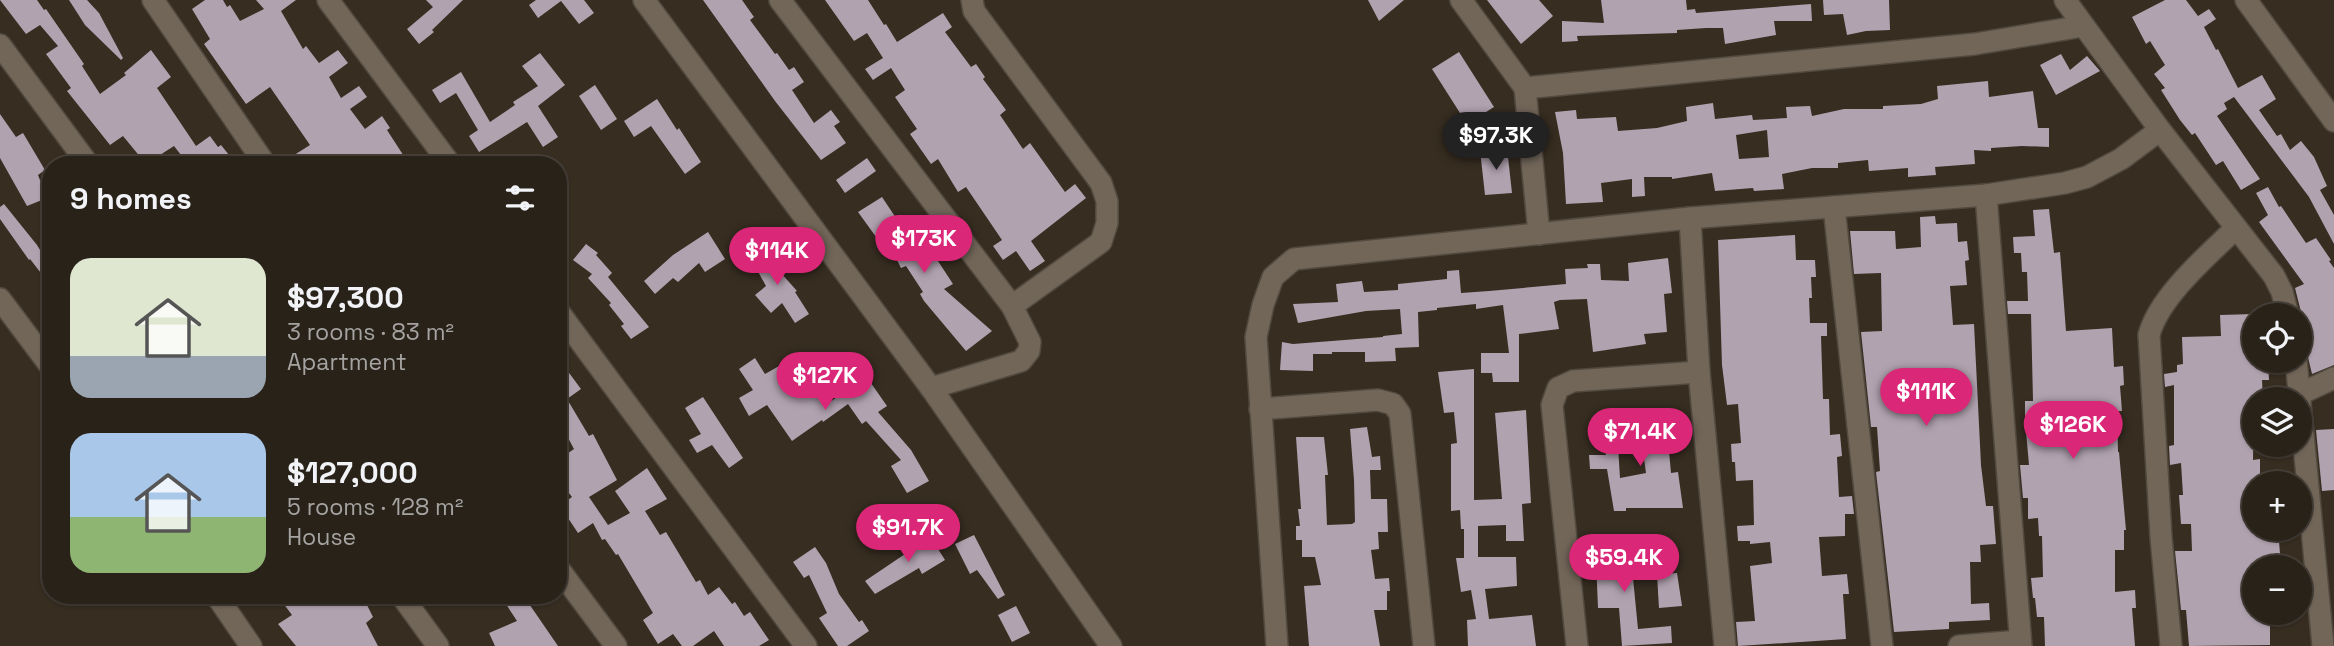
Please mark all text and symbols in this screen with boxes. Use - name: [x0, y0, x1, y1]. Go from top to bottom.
- pin: $97.3K: [1439, 113, 1553, 172]
- text: $97.3K: [1459, 120, 1533, 150]
- text: 9 homes: [70, 179, 192, 218]
- icon: filters: [501, 179, 539, 217]
- pin: $173K: [875, 216, 973, 275]
- text: $173K: [891, 223, 957, 253]
- pin: $114K: [728, 228, 826, 287]
- text: $114K: [745, 235, 809, 265]
- text: $97,300: [287, 278, 404, 317]
- icon: home: [126, 286, 210, 370]
- map controls: [2242, 303, 2312, 625]
- button: locate: [2242, 303, 2312, 373]
- text: 3 rooms · 83 m²: [287, 317, 454, 347]
- text: Apartment: [287, 347, 407, 377]
- pin: $127K: [776, 352, 874, 412]
- text: $127K: [793, 360, 857, 390]
- pin: $111K: [1877, 368, 1975, 428]
- text: $111K: [1896, 376, 1956, 406]
- button: layers: [2242, 387, 2312, 457]
- pin: $126K: [2024, 402, 2122, 461]
- pin: $71.4K: [1583, 408, 1697, 468]
- text: $126K: [2040, 409, 2106, 439]
- text: $71.4K: [1604, 416, 1676, 446]
- text: $127,000: [287, 453, 418, 492]
- icon: home: [126, 461, 210, 545]
- button: +: [2242, 471, 2312, 541]
- text: 5 rooms · 128 m²: [287, 492, 463, 522]
- pin: $91.7K: [851, 504, 965, 564]
- text: $91.7K: [872, 512, 944, 542]
- text: House: [287, 522, 356, 552]
- pin: $59.4K: [1567, 534, 1681, 594]
- text: $59.4K: [1585, 542, 1663, 572]
- button: −: [2242, 555, 2312, 625]

